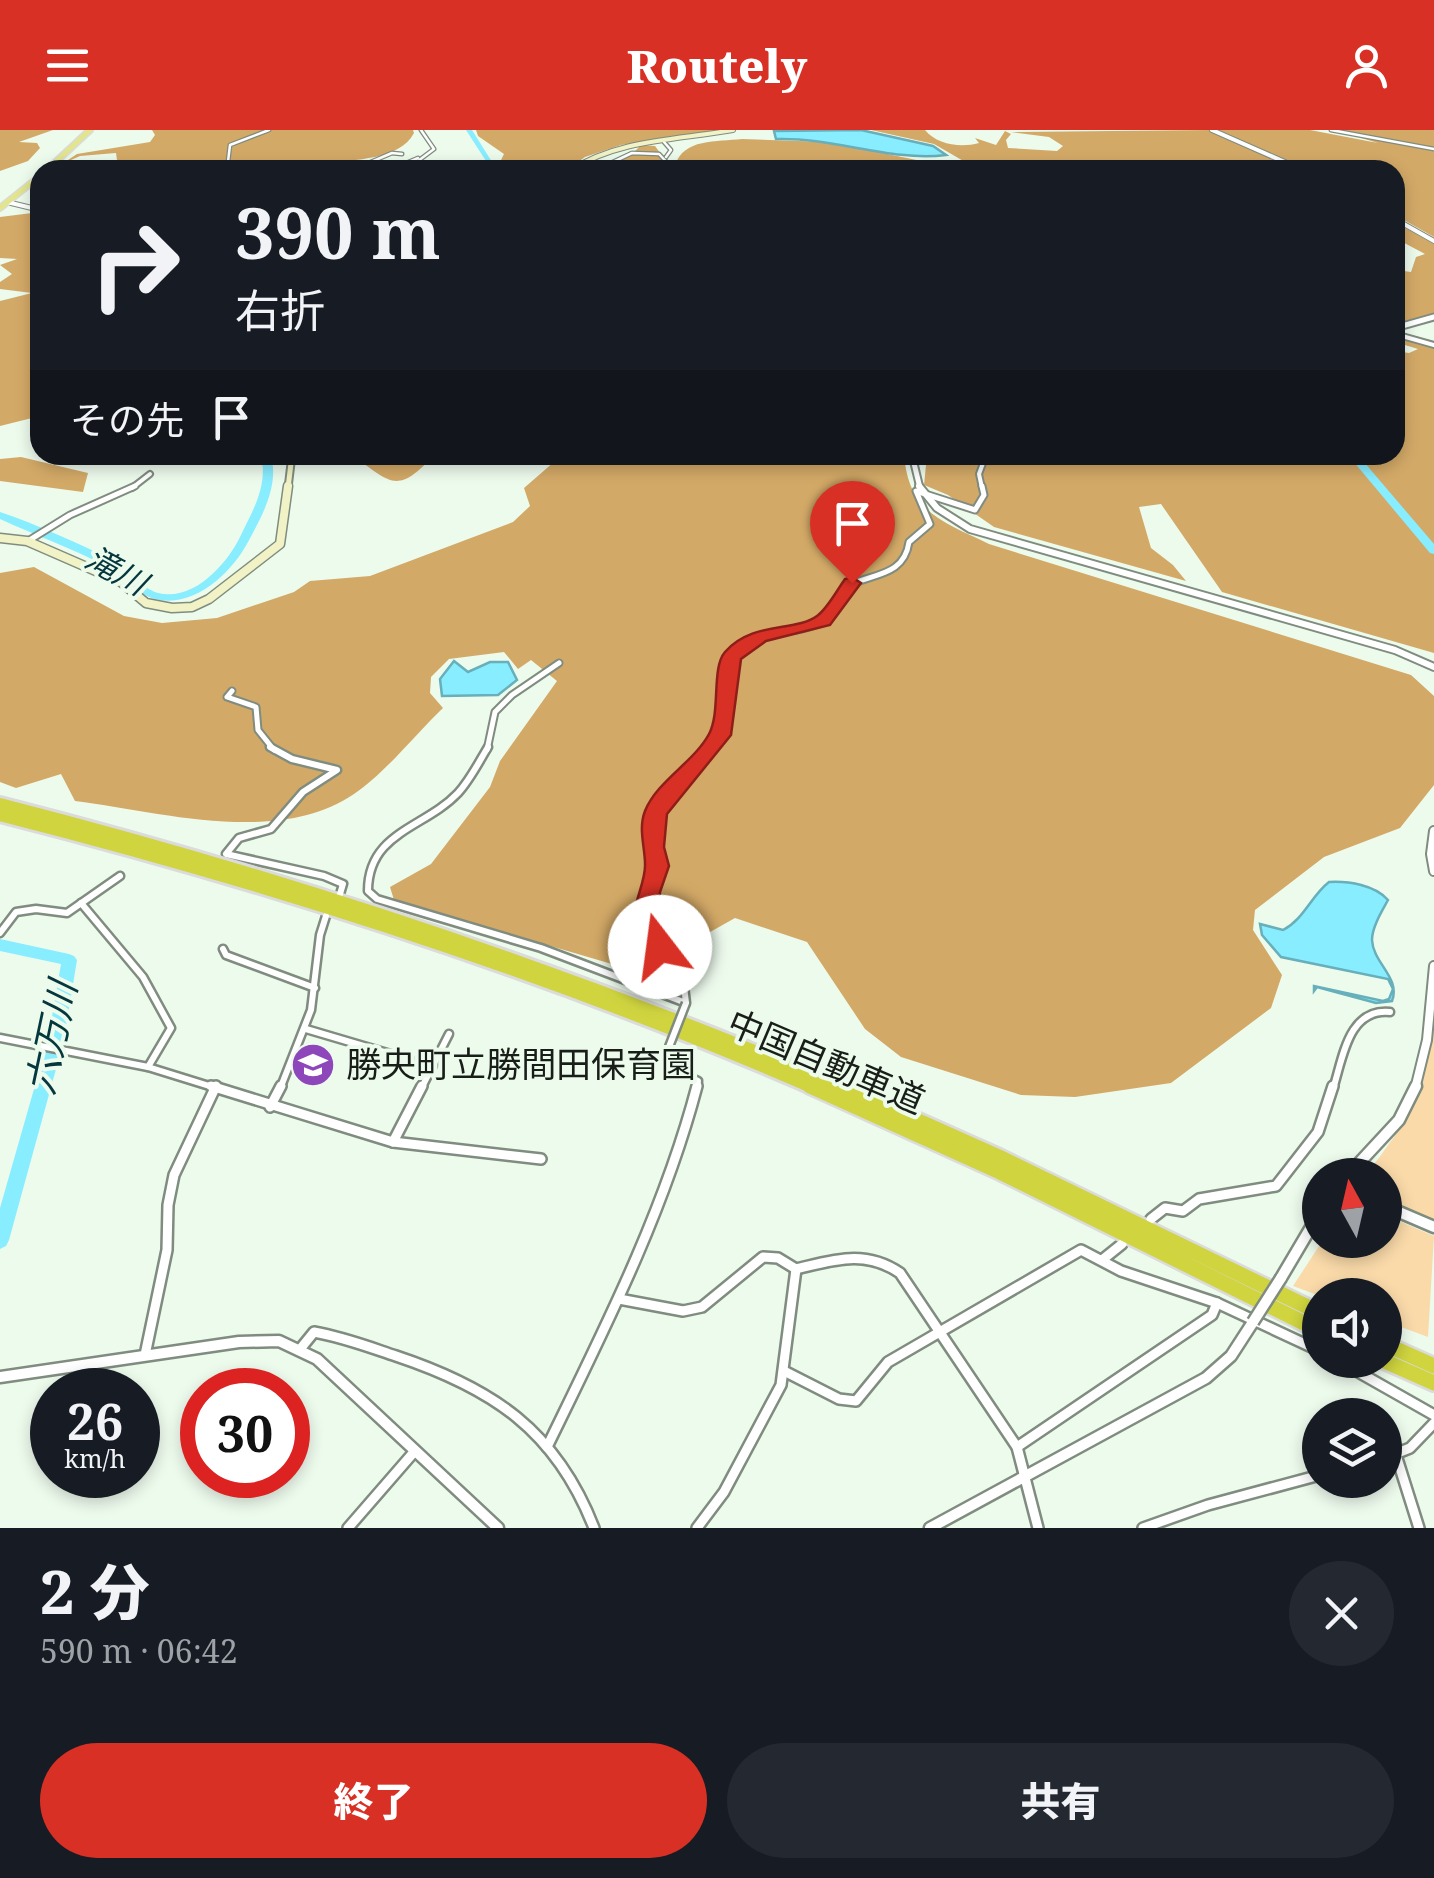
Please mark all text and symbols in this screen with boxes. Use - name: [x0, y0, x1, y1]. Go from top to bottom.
- text: Routely: [627, 35, 807, 96]
- icon: menu: [40, 38, 95, 93]
- icon: person: [1339, 38, 1394, 93]
- text: 390 m: [235, 184, 441, 280]
- icon: right: [70, 200, 200, 330]
- text: 右折: [235, 279, 325, 340]
- icon: arrive: [204, 390, 259, 445]
- text: その先: [70, 393, 184, 445]
- pin: [810, 481, 895, 584]
- icon: arrive: [825, 496, 880, 551]
- water label: 滝川: [78, 535, 158, 605]
- position arrow: [608, 895, 712, 999]
- water label: 六万川: [13, 973, 88, 1099]
- street label: 中国自動車道: [721, 998, 932, 1123]
- place label: 勝央町立勝間田保育園: [346, 1040, 696, 1087]
- school or university icon: 勝央町立勝間田保育園: [290, 1042, 336, 1088]
- north arrow: [1302, 1158, 1402, 1258]
- map controls: [1302, 1158, 1402, 1498]
- button: sound: [1302, 1278, 1402, 1378]
- speed limit sign: 30: [180, 1368, 310, 1498]
- text: 26: [67, 1387, 123, 1455]
- button: layers: [1302, 1398, 1402, 1498]
- text: km/h: [64, 1441, 126, 1475]
- text: 2 分: [40, 1550, 150, 1632]
- button: close: [1289, 1561, 1394, 1666]
- text: 590 m · 06:42: [40, 1629, 238, 1672]
- button: 終了: [40, 1743, 707, 1858]
- button: 共有: [727, 1743, 1394, 1858]

